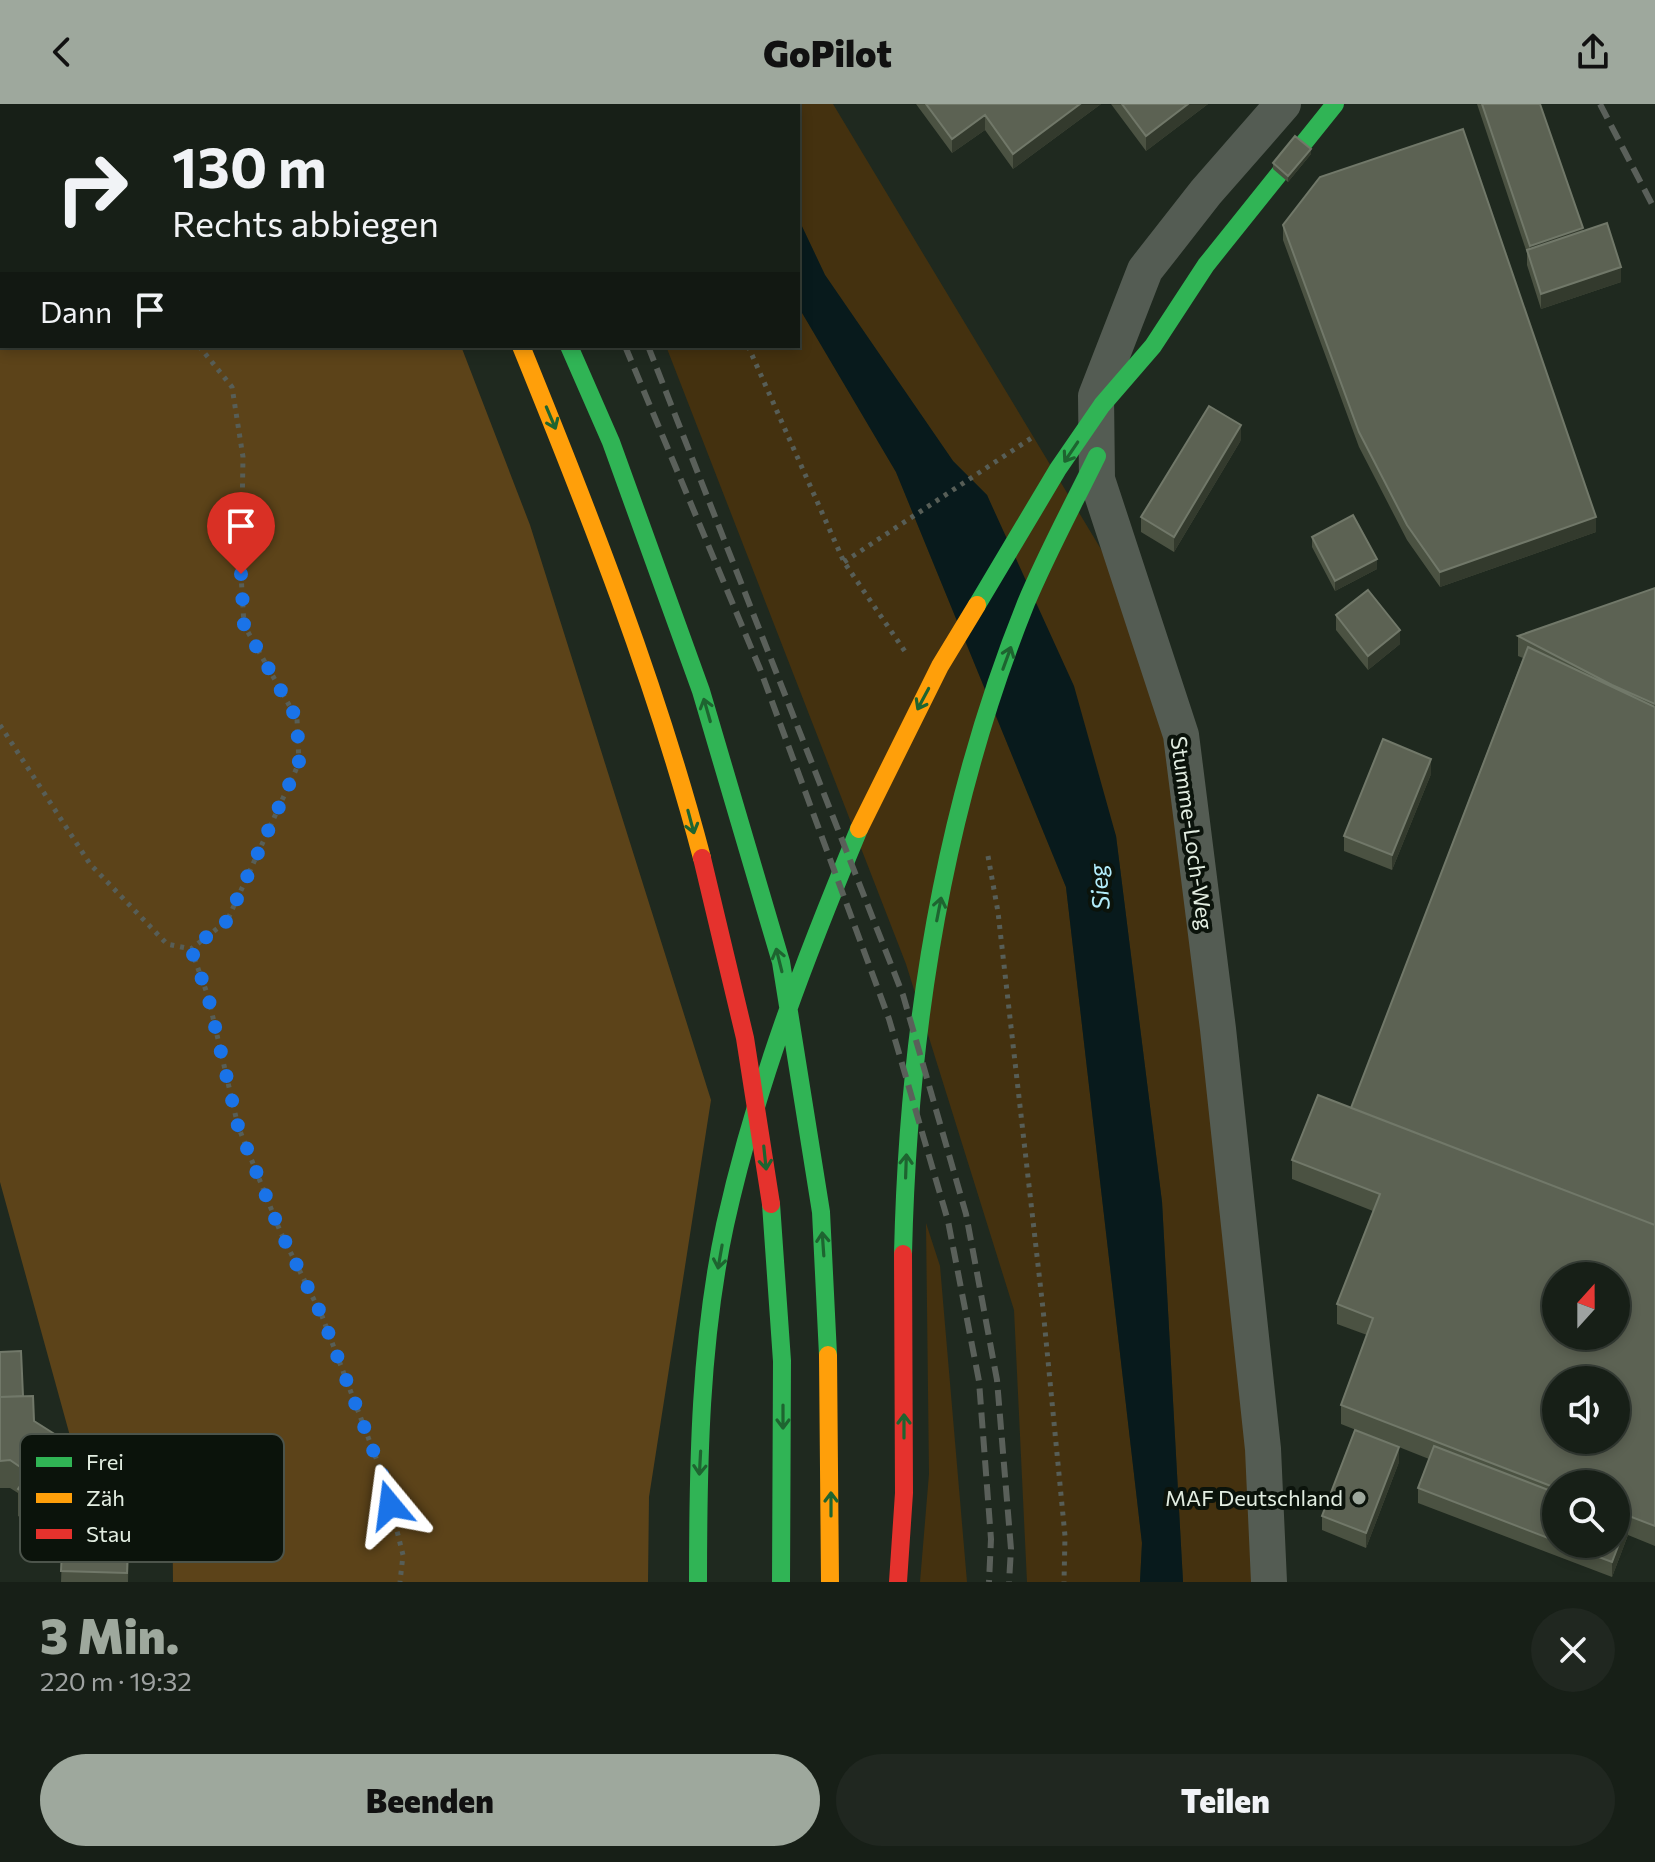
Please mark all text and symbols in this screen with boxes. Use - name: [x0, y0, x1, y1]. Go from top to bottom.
- icon: back: [40, 30, 84, 74]
- text: GoPilot: [763, 30, 892, 74]
- icon: share: [1571, 30, 1615, 74]
- text: 130 m: [172, 131, 327, 200]
- icon: right: [40, 136, 144, 240]
- text: Rechts abbiegen: [172, 200, 439, 244]
- icon: arrive: [128, 288, 172, 332]
- text: Dann: [40, 292, 112, 329]
- one-way arrow: [545, 405, 560, 430]
- one-way arrow: [1062, 440, 1079, 462]
- pin: [207, 492, 275, 574]
- icon: arrive: [219, 504, 263, 548]
- one-way arrow: [1000, 646, 1015, 671]
- one-way arrow: [914, 686, 930, 710]
- one-way arrow: [699, 698, 714, 724]
- street label: Stumme-Loch-Weg: [1166, 734, 1219, 931]
- one-way arrow: [684, 809, 699, 835]
- water label: Sieg: [1082, 862, 1115, 911]
- one-way arrow: [932, 896, 947, 922]
- one-way arrow: [771, 947, 786, 973]
- one-way arrow: [758, 1144, 773, 1171]
- one-way arrow: [899, 1153, 914, 1180]
- one-way arrow: [816, 1231, 831, 1258]
- one-way arrow: [712, 1244, 727, 1269]
- north arrow: [1542, 1262, 1630, 1350]
- map controls: [1542, 1262, 1630, 1558]
- button: sound: [1542, 1366, 1630, 1454]
- one-way arrow: [775, 1403, 791, 1430]
- one-way arrow: [896, 1413, 911, 1440]
- legend: [20, 1434, 284, 1562]
- text: Frei: [86, 1448, 124, 1475]
- one-way arrow: [693, 1449, 708, 1476]
- position arrow: [348, 1463, 432, 1547]
- button: search: [1542, 1470, 1630, 1558]
- text: Zäh: [86, 1484, 125, 1511]
- place label: MAF Deutschland: [1165, 1484, 1343, 1511]
- marker: MAF Deutschland: [1350, 1489, 1368, 1507]
- one-way arrow: [823, 1491, 839, 1518]
- text: Stau: [86, 1520, 132, 1547]
- text: 3 Min.: [40, 1605, 179, 1664]
- button: close: [1531, 1608, 1615, 1692]
- text: 220 m · 19:32: [40, 1665, 192, 1696]
- button: Beenden: [40, 1754, 820, 1846]
- button: Teilen: [836, 1754, 1615, 1846]

